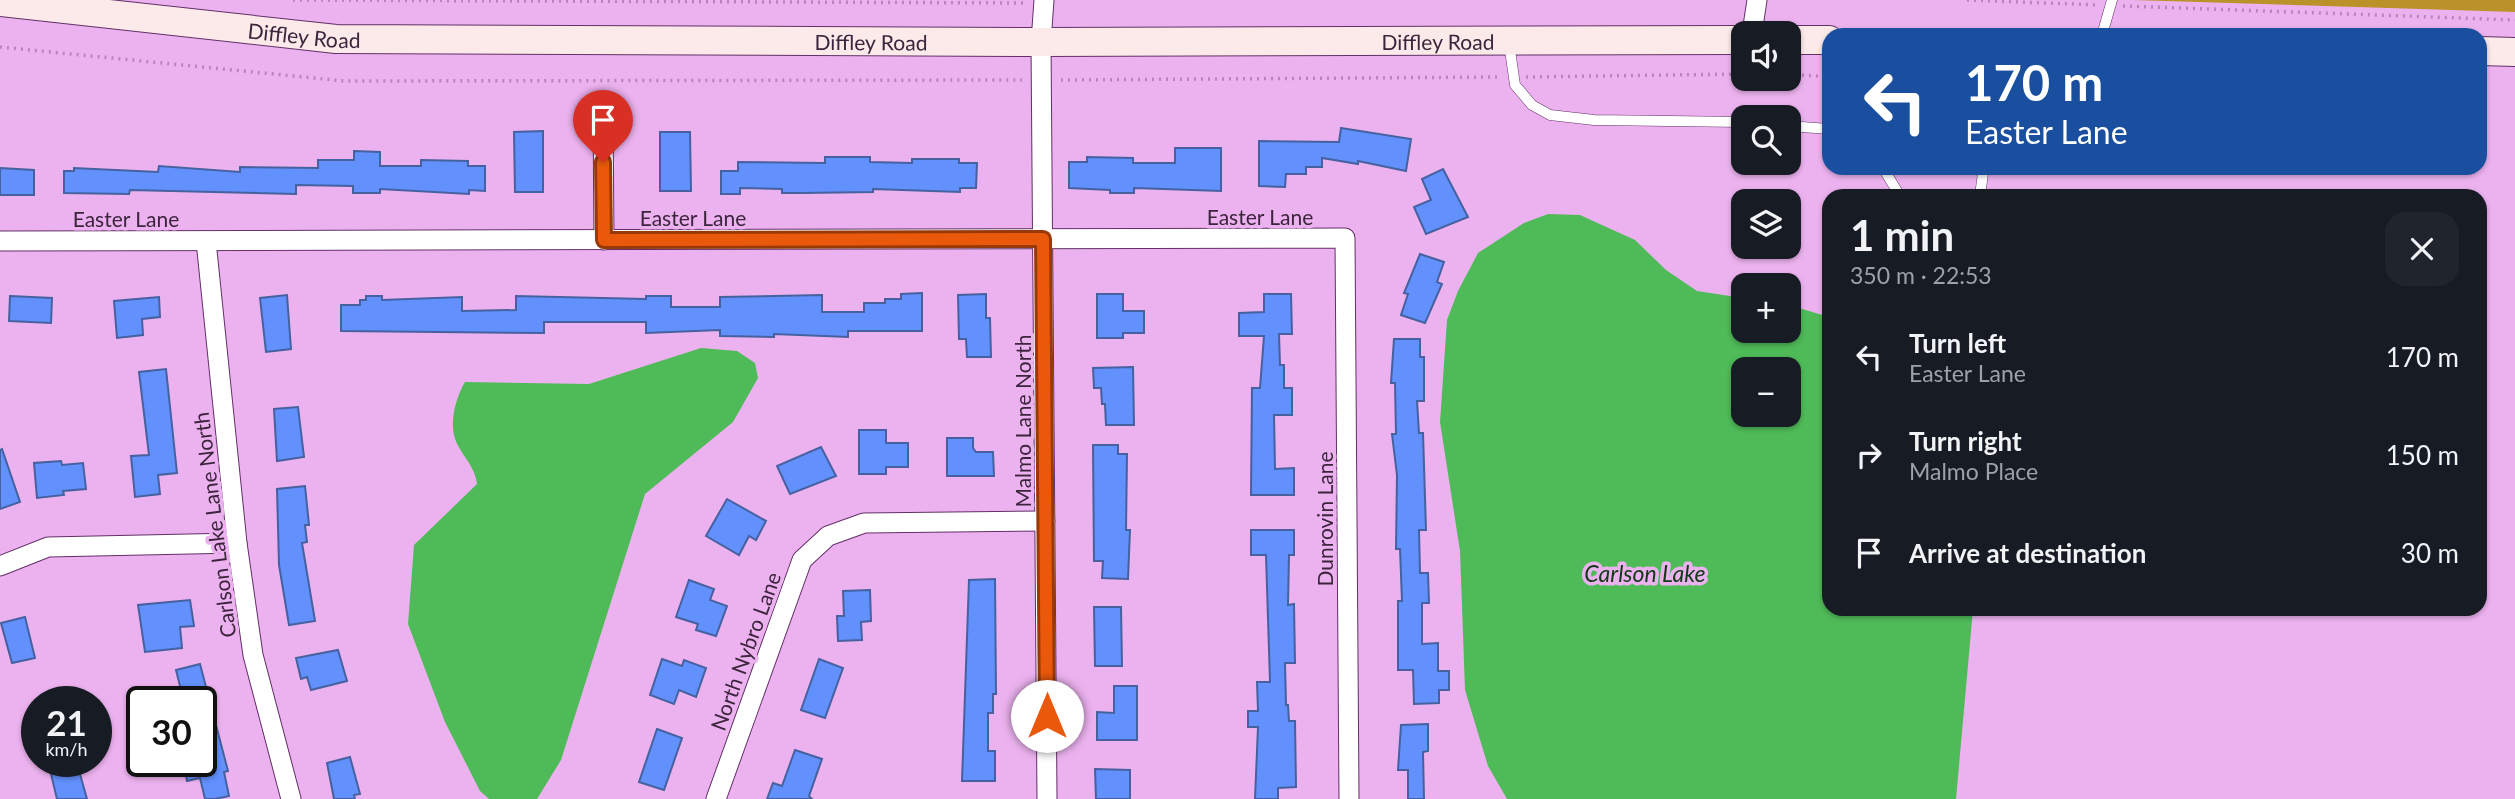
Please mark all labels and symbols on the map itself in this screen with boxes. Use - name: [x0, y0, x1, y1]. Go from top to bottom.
- street label: Diffley Road: [247, 17, 360, 52]
- street label: Diffley Road: [1381, 28, 1494, 54]
- street label: Diffley Road: [814, 29, 927, 54]
- pin: [573, 90, 633, 162]
- street label: Easter Lane: [1207, 204, 1313, 229]
- street label: Easter Lane: [640, 205, 746, 230]
- street label: Easter Lane: [73, 206, 179, 231]
- street label: Malmo Lane North: [1010, 334, 1035, 508]
- street label: Carlson Lake Lane North: [188, 411, 240, 639]
- street label: Dunrovin Lane: [1312, 451, 1337, 587]
- water label: Carlson Lake: [1584, 559, 1706, 587]
- street label: North Nybro Lane: [705, 568, 785, 734]
- position arrow: [1010, 679, 1084, 753]
- speed limit sign: 30: [126, 686, 217, 777]

